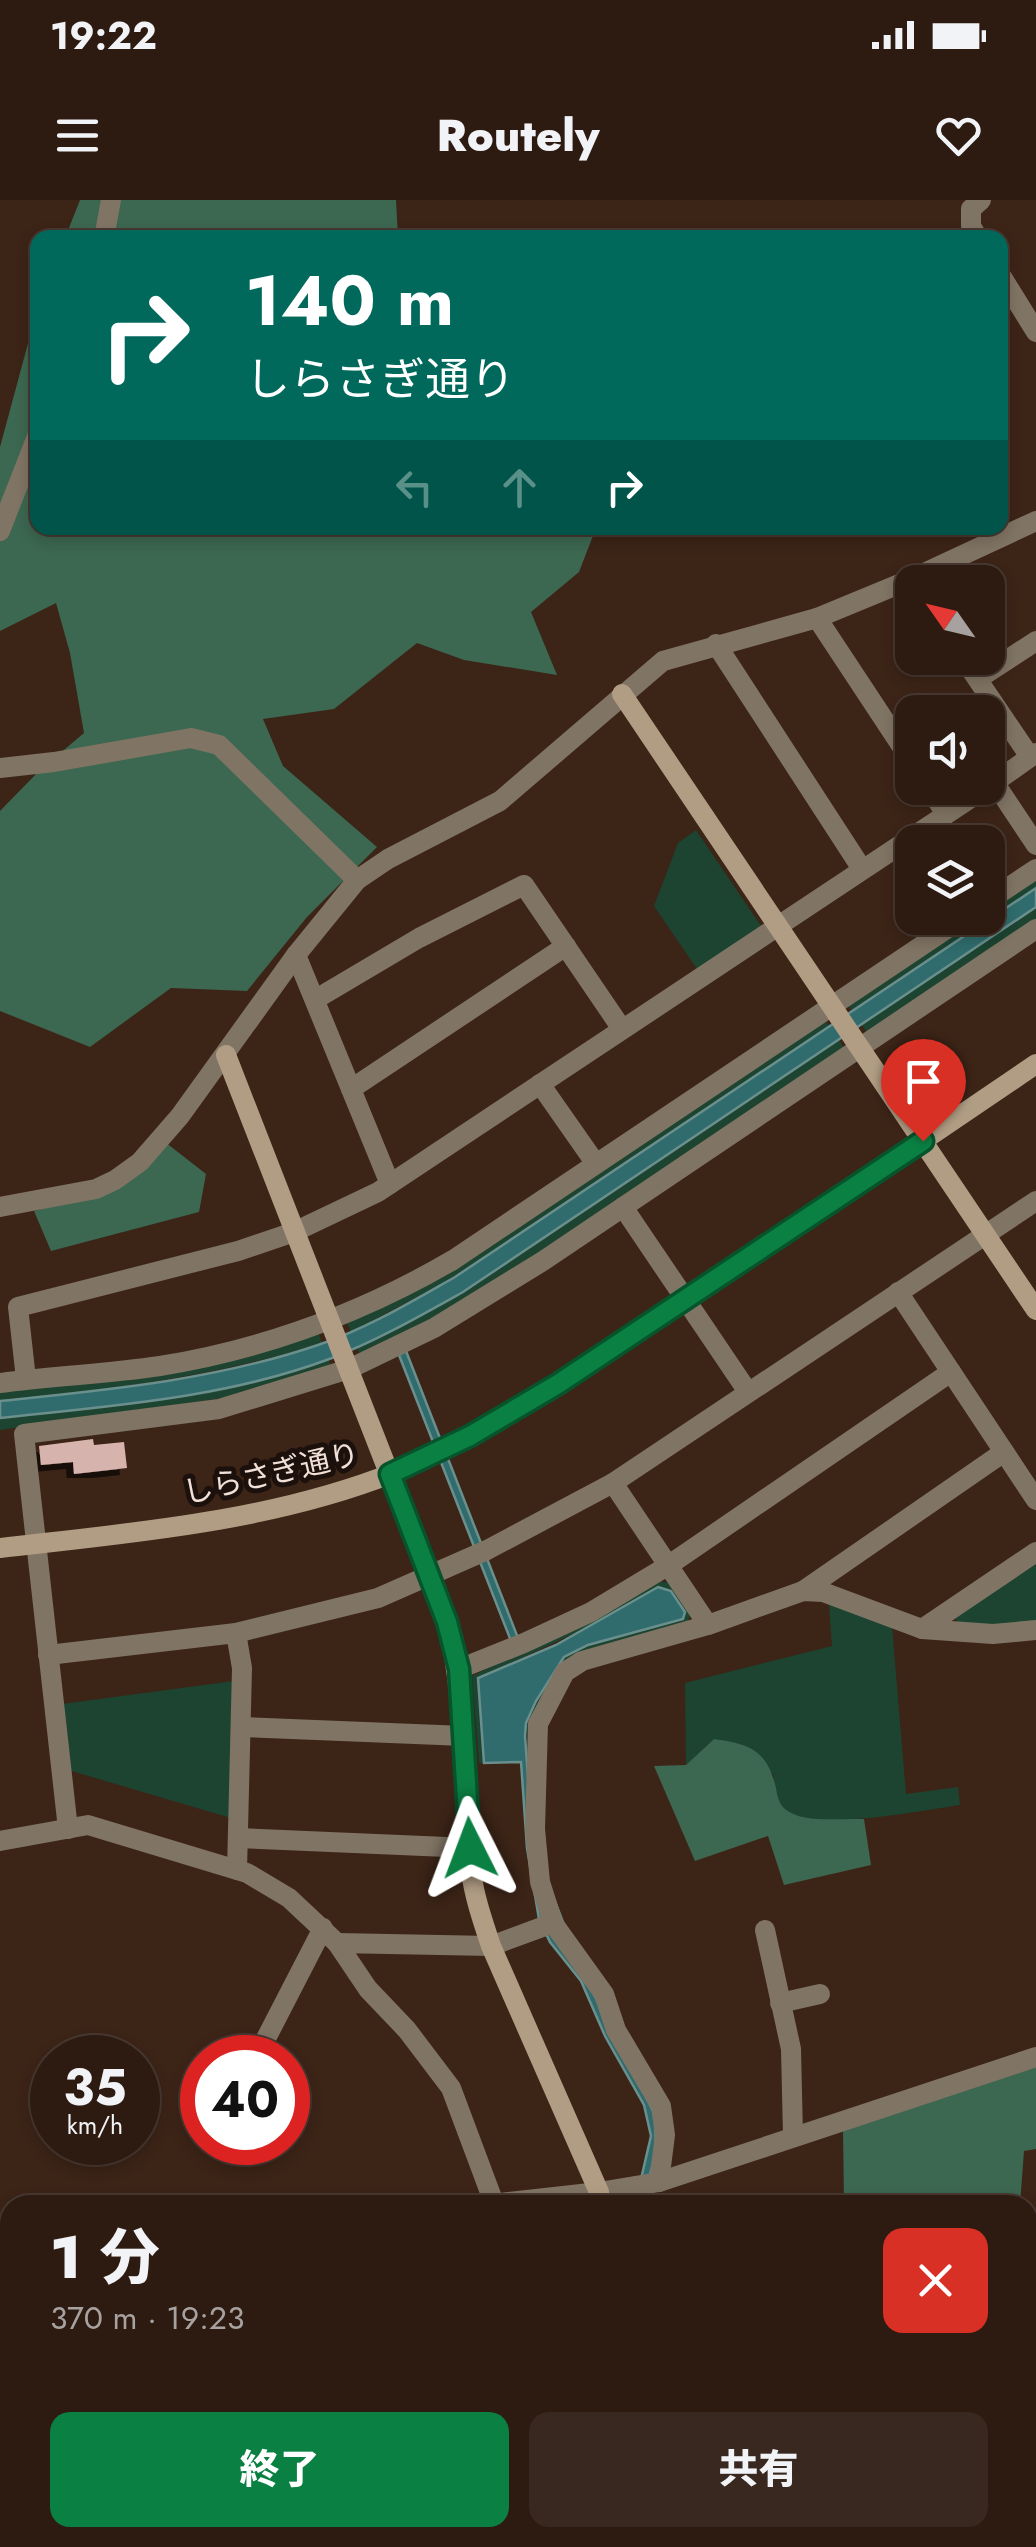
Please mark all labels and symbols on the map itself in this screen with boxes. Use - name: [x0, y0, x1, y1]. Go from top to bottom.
- north arrow: [895, 565, 1005, 675]
- pin: [881, 1039, 966, 1142]
- street label: しらさぎ通り: [178, 1432, 364, 1514]
- position arrow: [418, 1796, 522, 1900]
- speed limit sign: 40: [180, 2035, 310, 2165]

